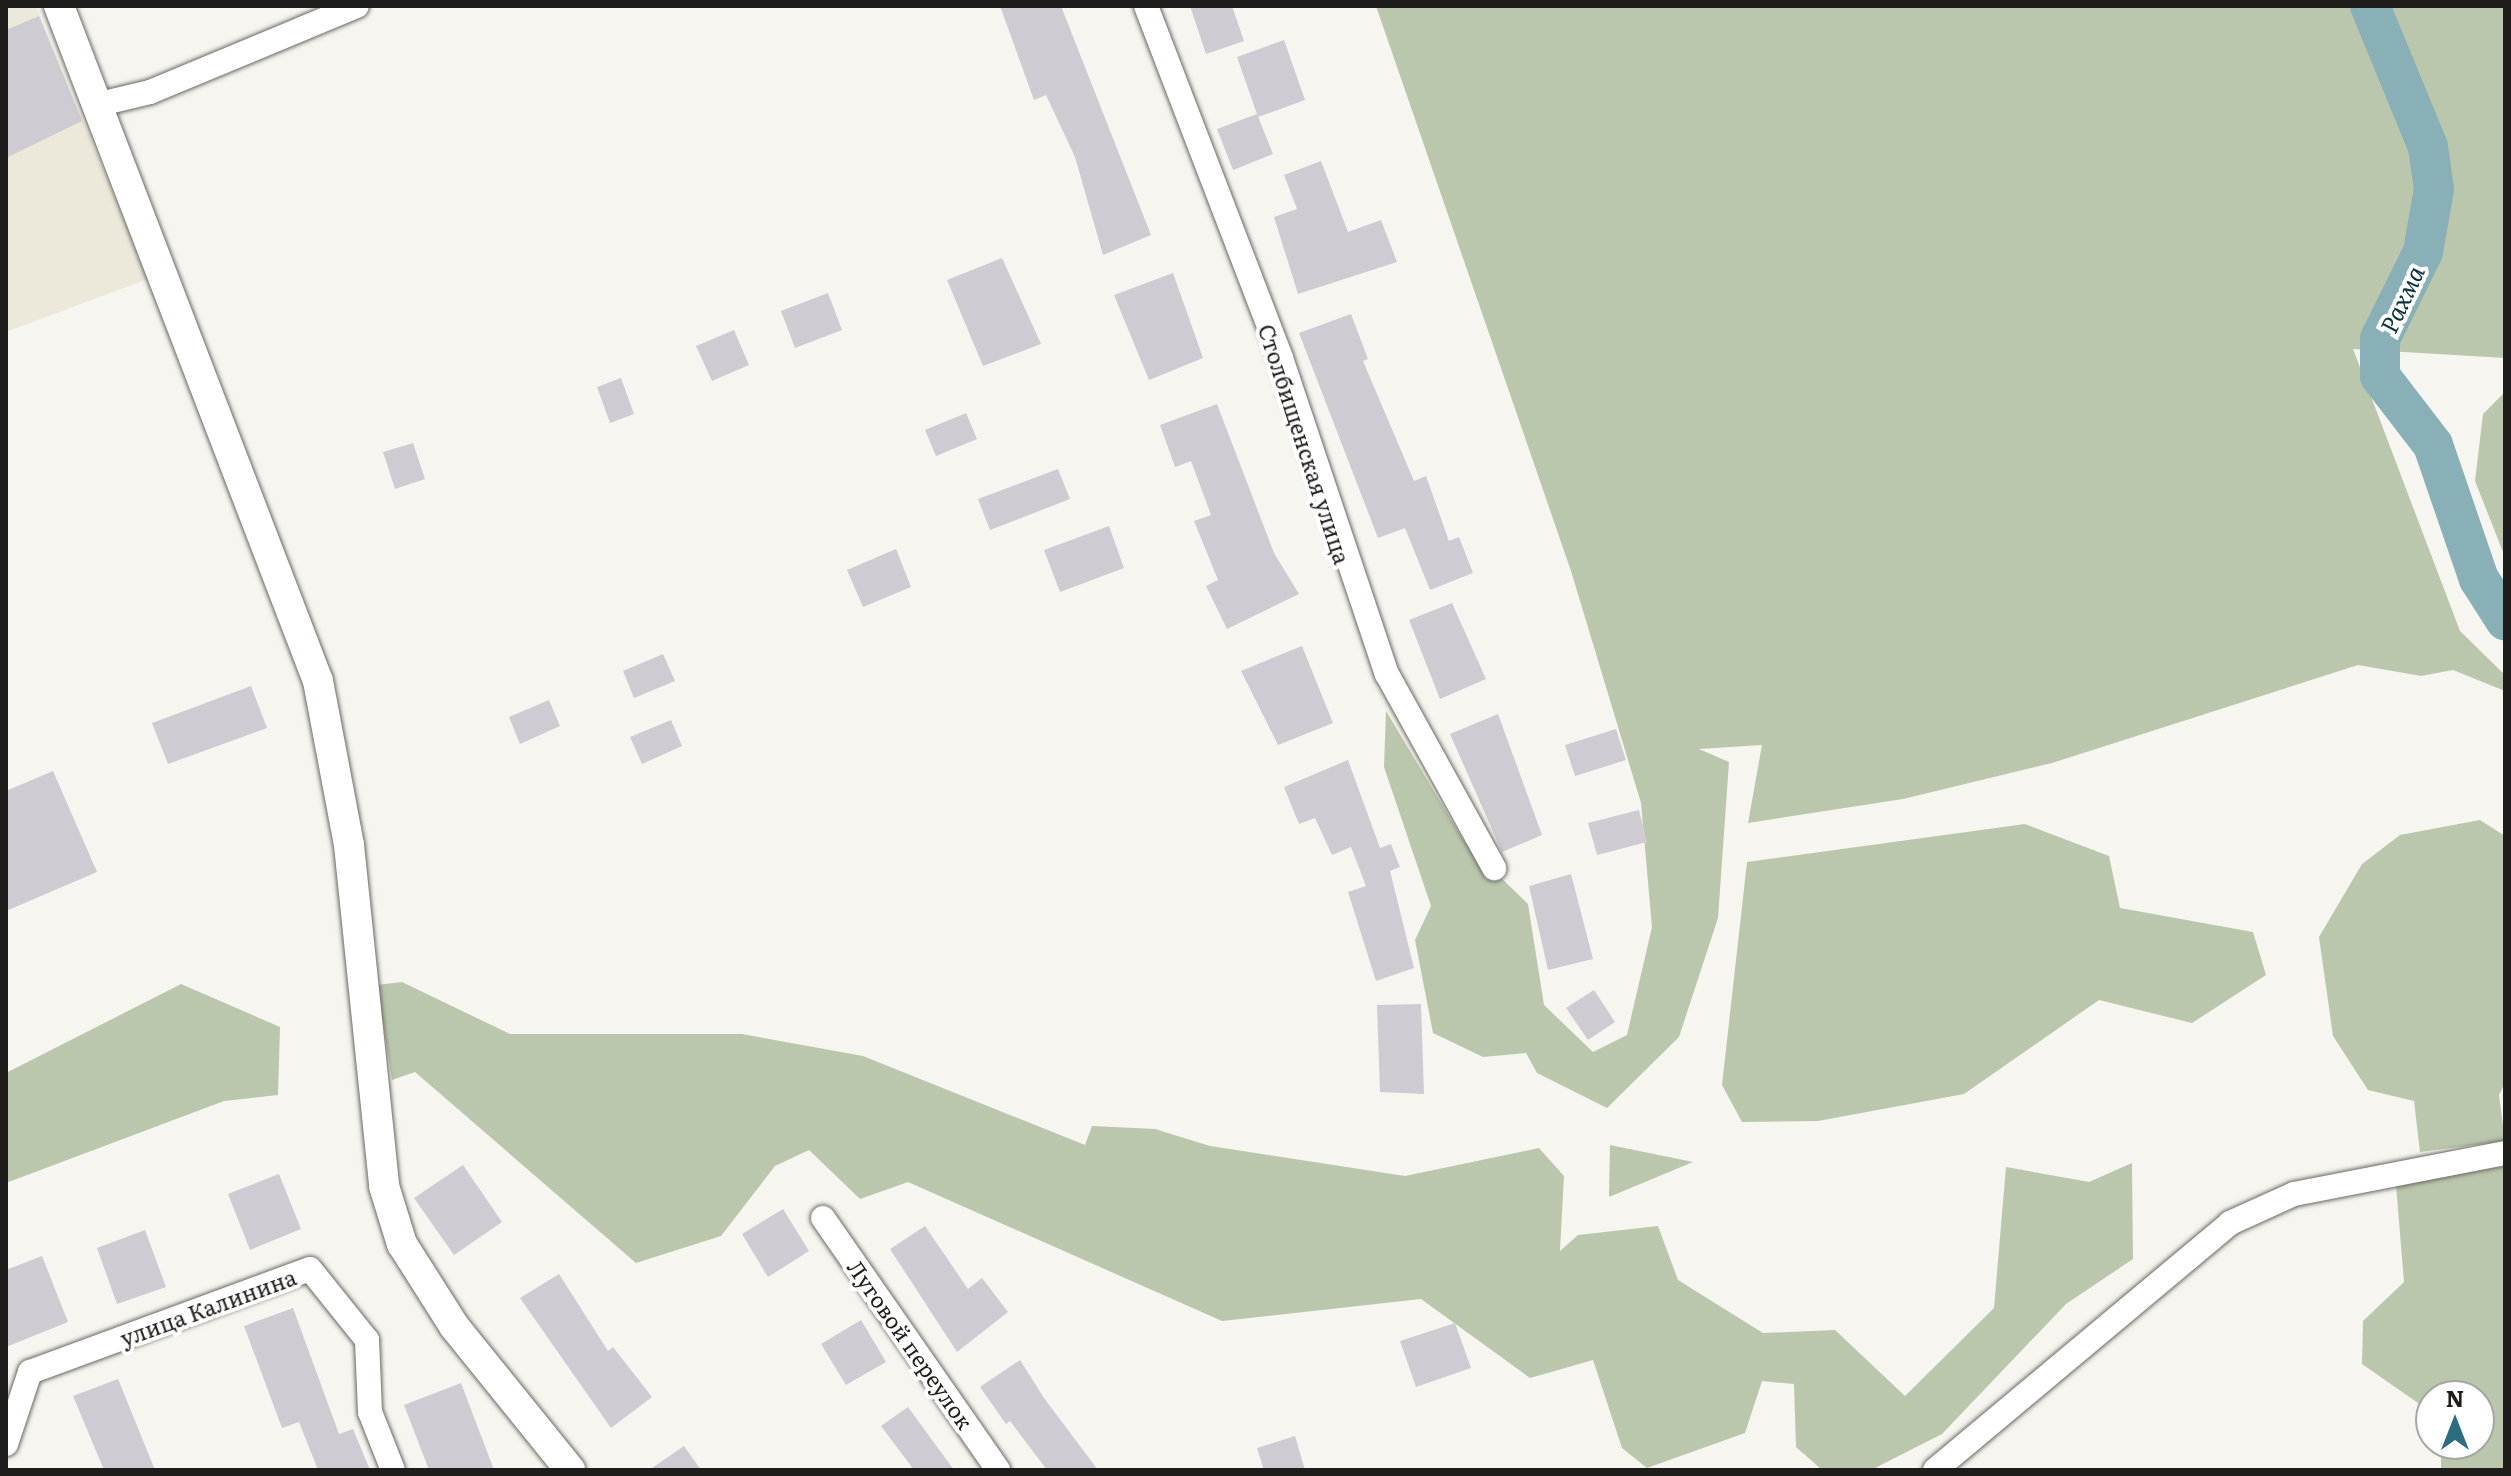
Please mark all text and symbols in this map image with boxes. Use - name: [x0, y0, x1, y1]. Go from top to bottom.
- water label: Рахма: [2373, 261, 2429, 337]
- street label: Столбищенская улица: [1254, 321, 1356, 567]
- street label: Луговой переулок: [843, 1254, 979, 1434]
- street label: улица Калинина: [116, 1263, 300, 1351]
- north arrow: [2415, 1380, 2495, 1460]
- text: N: [2446, 1381, 2464, 1414]

